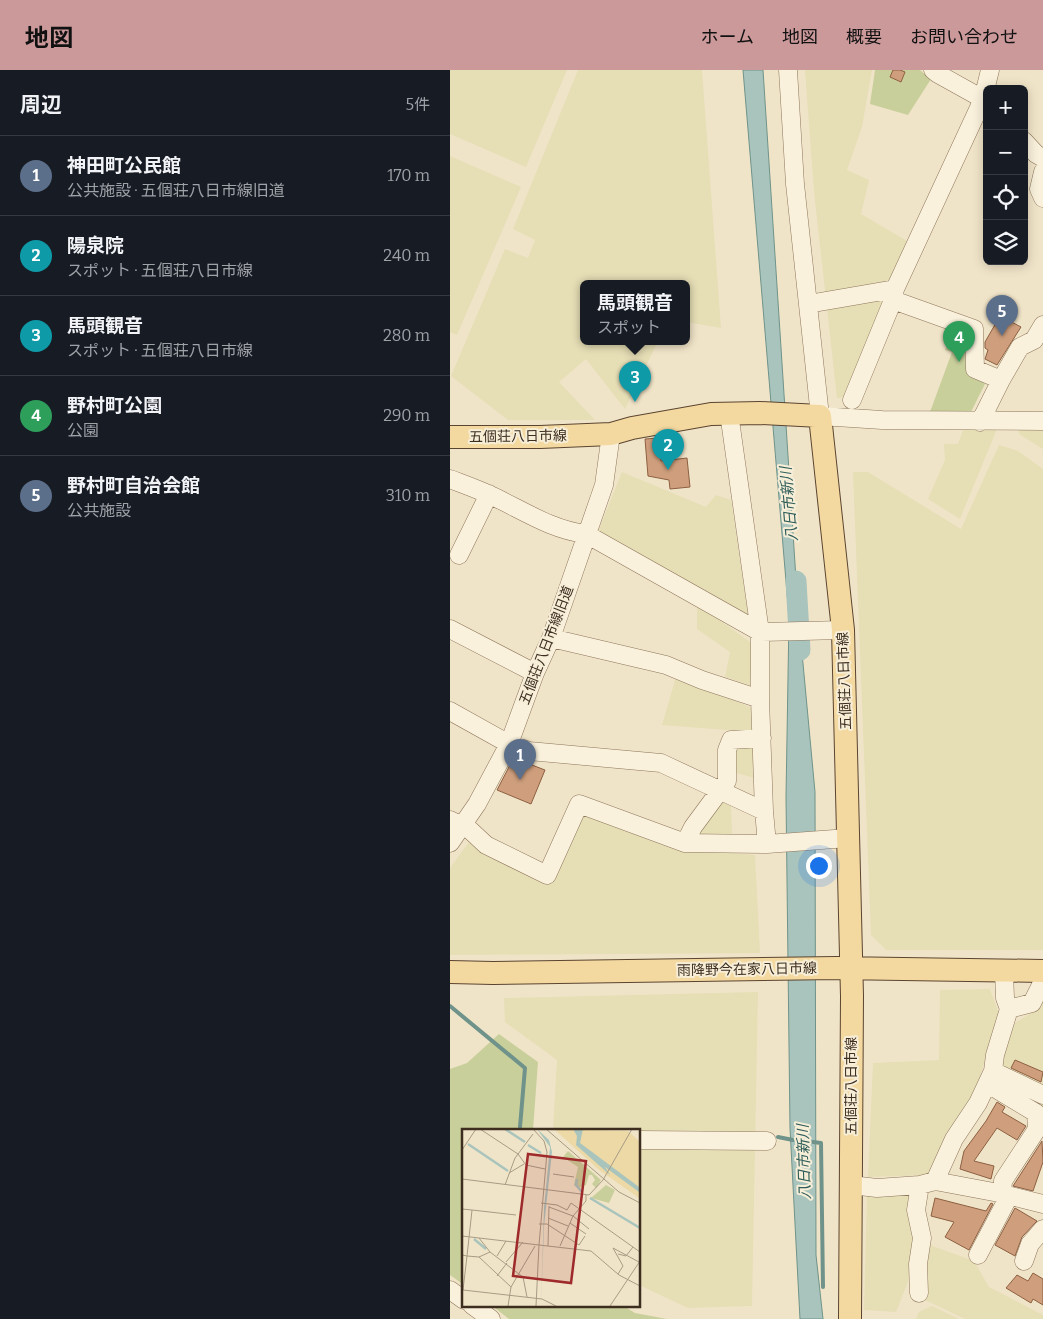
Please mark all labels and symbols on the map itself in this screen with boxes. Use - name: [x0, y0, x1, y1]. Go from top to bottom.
- pin: 5: [986, 295, 1018, 336]
- pin: 4: [943, 321, 975, 362]
- pin: 3: [619, 361, 651, 402]
- street label: 五個荘八日市線: [469, 427, 567, 446]
- pin: 2: [652, 429, 684, 470]
- water label: 八日市新川: [777, 464, 801, 542]
- street label: 五個荘八日市線旧道: [516, 583, 577, 707]
- street label: 五個荘八日市線: [834, 632, 855, 730]
- pin: 1: [504, 739, 536, 780]
- your location: [806, 853, 832, 879]
- street label: 雨降野今在家八日市線: [677, 960, 817, 979]
- street label: 五個荘八日市線: [843, 1037, 860, 1135]
- water label: 八日市新川: [794, 1122, 814, 1200]
- inset map: [462, 1129, 640, 1306]

